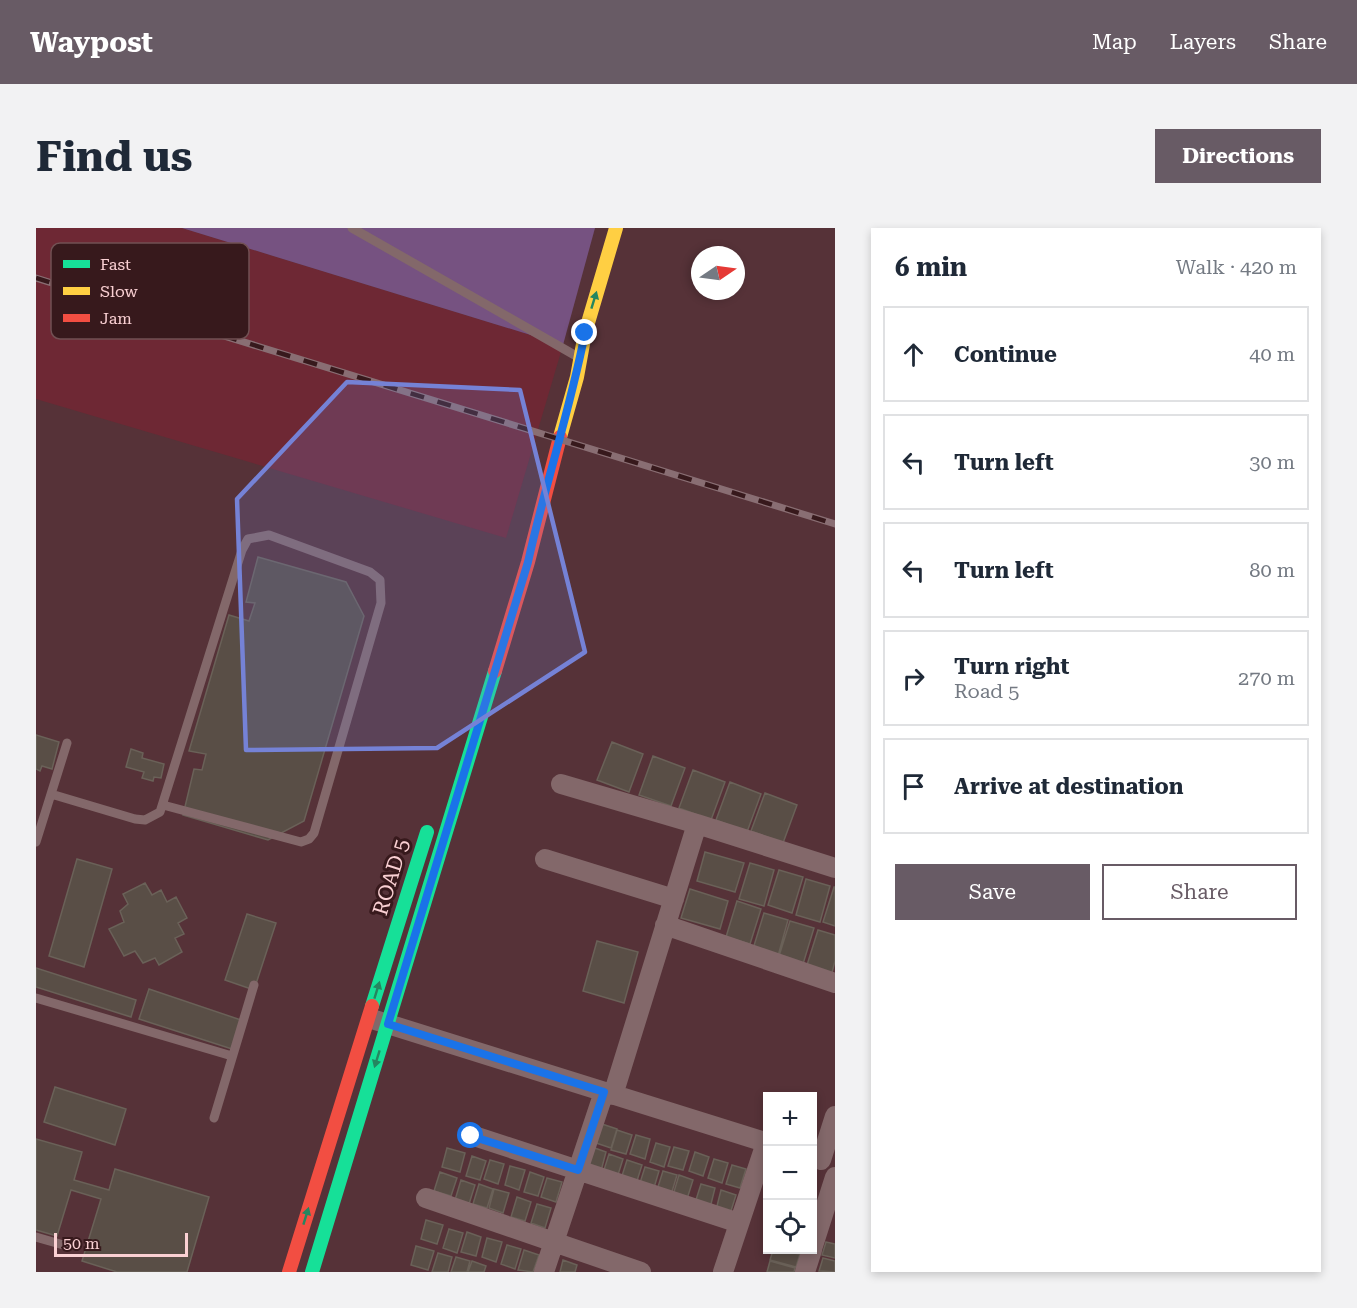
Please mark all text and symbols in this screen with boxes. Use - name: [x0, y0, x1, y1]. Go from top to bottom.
- text: Waypost: [30, 26, 153, 59]
- text: Map: [1092, 30, 1137, 54]
- text: Layers: [1170, 30, 1236, 54]
- text: Share: [1269, 30, 1327, 54]
- button: Directions: [1155, 129, 1321, 183]
- text: Find us: [36, 132, 193, 181]
- legend: [51, 243, 249, 339]
- north arrow: [691, 246, 745, 300]
- text: 6 min: [895, 252, 967, 282]
- text: Fast: [100, 255, 131, 274]
- text: Walk · 420 m: [1176, 255, 1297, 279]
- text: Slow: [100, 282, 138, 301]
- one-way arrow: [590, 291, 599, 309]
- text: Jam: [100, 309, 132, 328]
- route end: [571, 319, 597, 345]
- icon: ahead: [897, 338, 930, 371]
- text: Continue: [954, 342, 1057, 367]
- text: 40 m: [1249, 342, 1295, 366]
- icon: left: [897, 446, 930, 479]
- text: Turn left: [954, 450, 1054, 475]
- text: 30 m: [1249, 450, 1295, 474]
- icon: left: [897, 554, 930, 587]
- text: Turn left: [954, 558, 1054, 583]
- text: 80 m: [1249, 558, 1295, 582]
- text: Turn right: [954, 654, 1069, 679]
- icon: right: [897, 662, 930, 695]
- text: 270 m: [1238, 666, 1295, 690]
- text: Road 5: [954, 679, 1019, 703]
- icon: arrive: [897, 770, 930, 803]
- text: Arrive at destination: [954, 774, 1183, 799]
- street label: ROAD 5: [368, 836, 414, 918]
- button: Save: [895, 864, 1090, 920]
- button: Share: [1102, 864, 1297, 920]
- one-way arrow: [373, 981, 382, 999]
- one-way arrow: [372, 1050, 381, 1068]
- map controls: [763, 1092, 817, 1254]
- button: +: [763, 1092, 817, 1146]
- route start: [457, 1122, 483, 1148]
- button: −: [763, 1146, 817, 1200]
- button: locate: [763, 1200, 817, 1254]
- one-way arrow: [302, 1207, 311, 1225]
- scale bar: [54, 1230, 188, 1258]
- text: 50 m: [63, 1234, 100, 1253]

